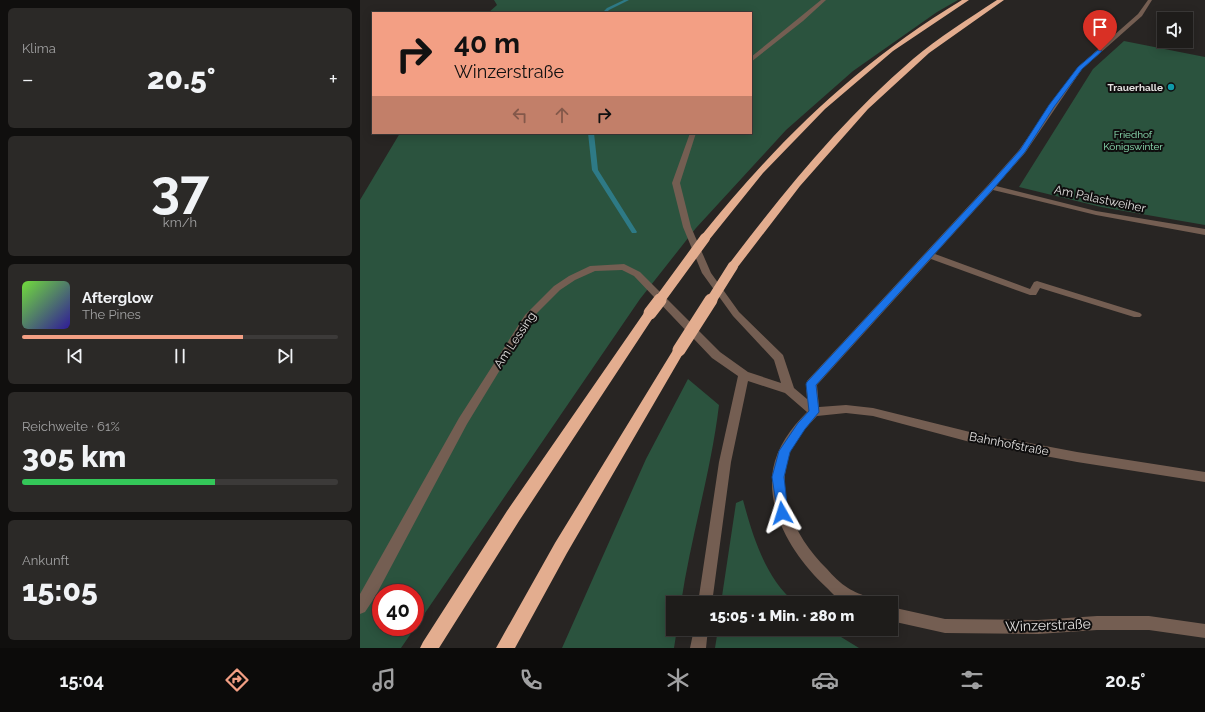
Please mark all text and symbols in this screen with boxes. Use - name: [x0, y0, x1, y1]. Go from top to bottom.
- pin: [1083, 10, 1117, 51]
- map controls: [1157, 12, 1193, 48]
- button: sound: [1157, 12, 1193, 48]
- icon: arrive: [1089, 16, 1111, 38]
- text: 40 m: [454, 27, 520, 60]
- icon: right: [388, 28, 440, 80]
- text: Klima: [22, 41, 56, 56]
- text: 20.5°: [147, 61, 216, 96]
- text: Winzerstraße: [454, 61, 564, 82]
- text: −: [22, 66, 34, 92]
- text: +: [329, 66, 338, 92]
- place label: Trauerhalle: [1108, 82, 1163, 93]
- marker: Trauerhalle: [1166, 82, 1176, 92]
- icon: left: [509, 104, 531, 126]
- icon: ahead: [551, 104, 573, 126]
- icon: right: [593, 104, 615, 126]
- park label: Friedhof Königswinter: [1103, 129, 1163, 152]
- text: 37: [151, 158, 209, 219]
- street label: Am Palastweiher: [1053, 182, 1148, 216]
- text: km/h: [163, 215, 197, 230]
- text: Afterglow: [82, 289, 153, 307]
- text: The Pines: [82, 307, 141, 322]
- street label: Am Lessing: [491, 309, 539, 371]
- icon: previous: [64, 345, 86, 367]
- icon: pause: [169, 345, 191, 367]
- icon: next: [274, 345, 296, 367]
- text: Reichweite · 61%: [22, 419, 120, 434]
- street label: Bahnhofstraße: [968, 429, 1050, 459]
- text: 305 km: [22, 439, 126, 474]
- position arrow: [761, 492, 803, 534]
- text: Ankunft: [22, 553, 69, 568]
- text: 15:05: [22, 573, 98, 608]
- speed limit sign: 40: [372, 584, 424, 636]
- text: 15:05 · 1 Min. · 280 m: [710, 607, 854, 625]
- street label: Winzerstraße: [1005, 616, 1091, 634]
- icon: directions: [223, 666, 251, 694]
- icon: music: [370, 666, 398, 694]
- icon: phone: [517, 666, 545, 694]
- icon: climate: [664, 666, 692, 694]
- icon: car: [811, 666, 839, 694]
- icon: filters: [958, 666, 986, 694]
- text: 15:04: [60, 670, 104, 691]
- text: 20.5°: [1105, 670, 1146, 691]

